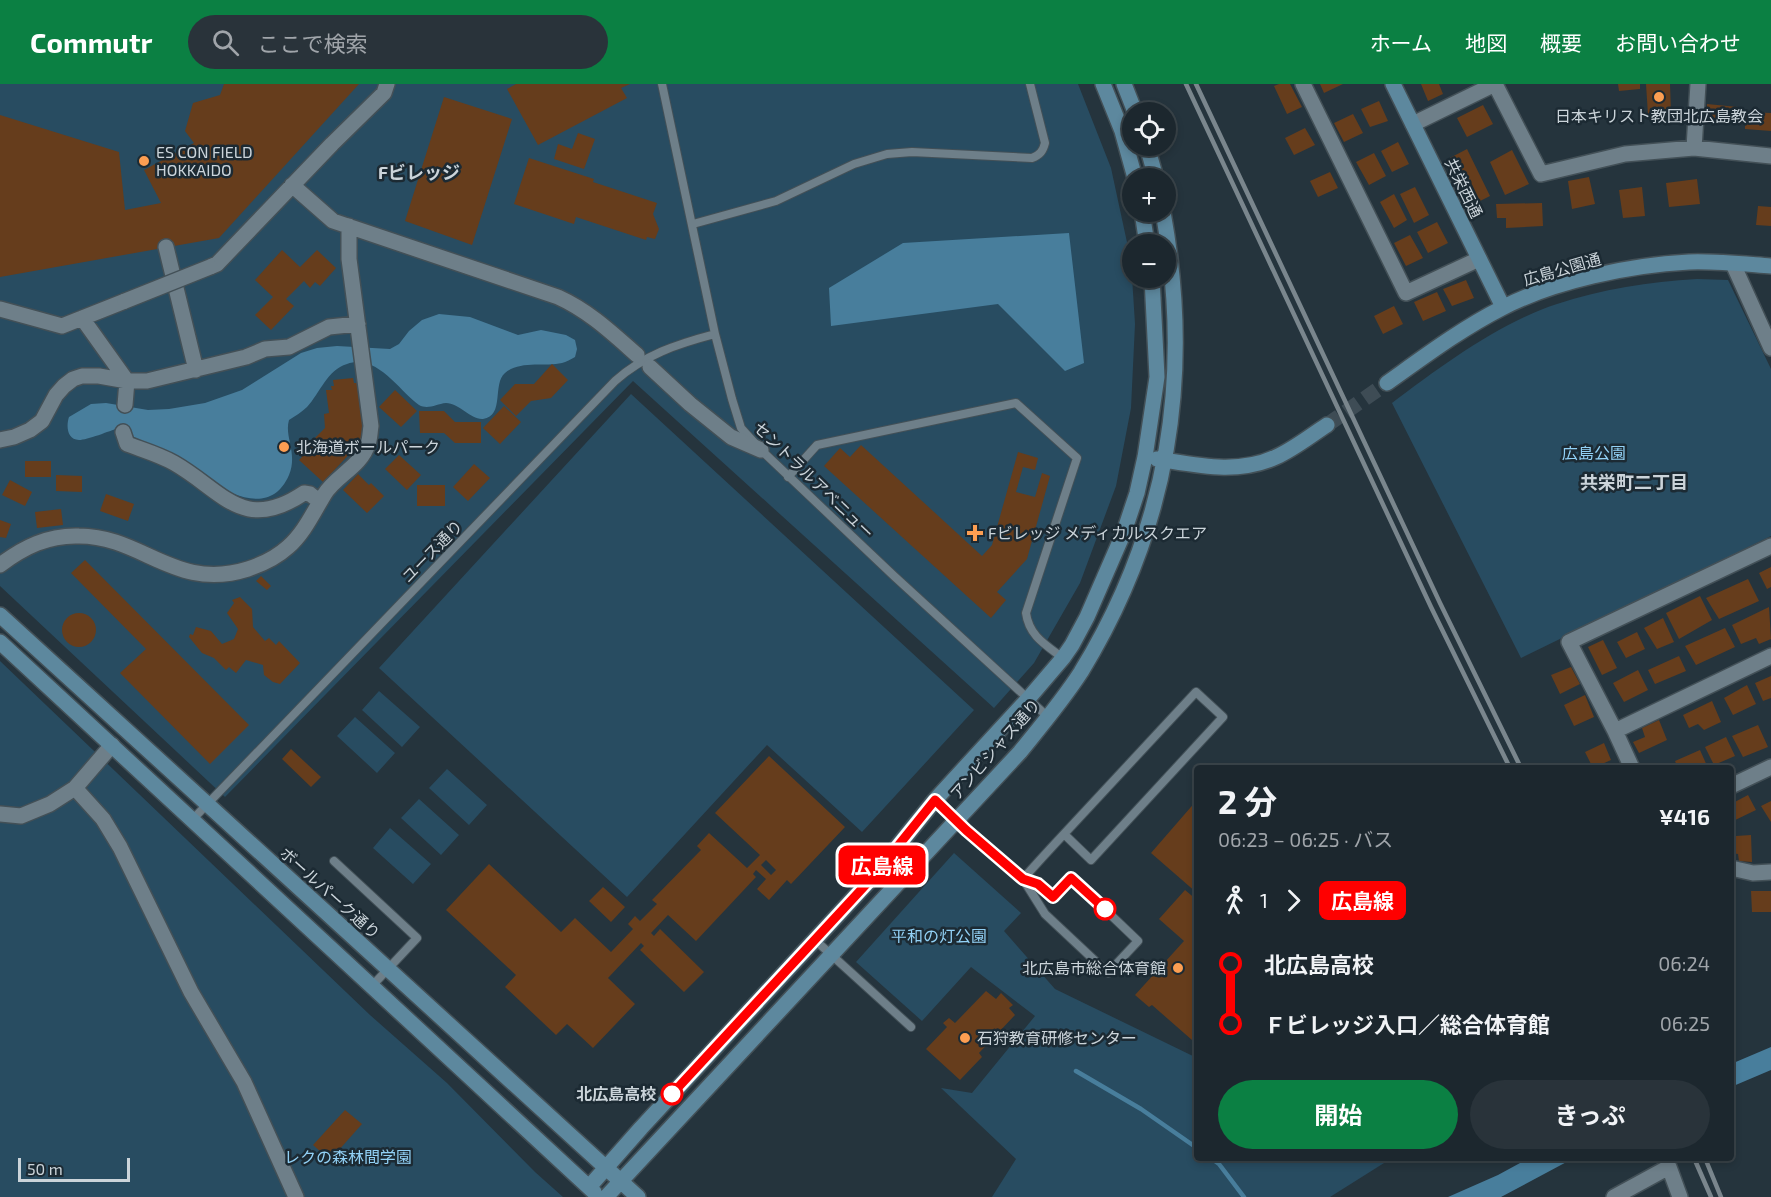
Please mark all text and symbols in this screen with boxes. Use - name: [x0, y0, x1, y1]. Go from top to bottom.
- search box: [188, 15, 608, 69]
- text: Commutr: [30, 25, 152, 59]
- icon: search: [209, 26, 242, 59]
- text: ここで検索: [257, 30, 367, 56]
- text: ホーム: [1370, 30, 1432, 55]
- text: 地図: [1465, 30, 1507, 55]
- text: 概要: [1540, 30, 1582, 55]
- text: お問い合わせ: [1615, 30, 1741, 55]
- marker: 日本キリスト教団北広島教会: [1652, 90, 1666, 104]
- map controls: [1122, 102, 1176, 288]
- button: locate: [1122, 102, 1176, 156]
- place label: 日本キリスト教団北広島教会: [1555, 106, 1763, 125]
- place label: ES CON FIELD HOKKAIDO: [156, 142, 253, 179]
- marker: ES CON FIELD HOKKAIDO: [137, 154, 151, 168]
- street label: 共栄西通: [1442, 155, 1487, 221]
- district label: Fビレッジ: [378, 161, 460, 183]
- button: +: [1122, 168, 1176, 222]
- button: −: [1122, 234, 1176, 288]
- street label: 広島公園通: [1521, 248, 1603, 289]
- street label: セントラルアベニュー: [750, 417, 878, 542]
- place label: 北海道ボールパーク: [296, 437, 440, 456]
- marker: 北海道ボールパーク: [277, 440, 291, 454]
- park label: 広島公園: [1562, 443, 1626, 462]
- district label: 共栄町二丁目: [1580, 471, 1688, 493]
- street label: ユース通り: [397, 516, 466, 586]
- place label: Fビレッジ メディカルスクエア: [988, 523, 1207, 542]
- marker: Fビレッジ メディカルスクエア: [966, 524, 984, 542]
- street label: アンビシャス通り: [946, 694, 1044, 803]
- text: 2 分: [1218, 781, 1277, 821]
- text: ¥416: [1659, 803, 1710, 829]
- text: 06:23 – 06:25 · バス: [1218, 827, 1393, 851]
- street label: ボールパーク通り: [276, 843, 384, 943]
- line badge: 広島線: [848, 846, 916, 884]
- text: 広島線: [851, 853, 914, 878]
- icon: walk: [1218, 884, 1251, 917]
- icon: forward: [1277, 884, 1310, 917]
- text: 1: [1260, 888, 1268, 912]
- text: 広島線: [1331, 888, 1394, 913]
- unlabelled marker: [1094, 898, 1116, 920]
- park label: 平和の灯公園: [891, 926, 987, 945]
- text: 北広島高校: [1264, 951, 1374, 977]
- text: 06:24: [1658, 951, 1710, 975]
- place label: 北広島市総合体育館: [1022, 958, 1166, 977]
- marker: 北広島市総合体育館: [1171, 961, 1185, 975]
- text: Ｆビレッジ入口／総合体育館: [1264, 1011, 1550, 1037]
- text: 06:25: [1660, 1011, 1710, 1035]
- place label: 石狩教育研修センター: [977, 1028, 1137, 1047]
- marker: 石狩教育研修センター: [958, 1031, 972, 1045]
- button: 開始: [1218, 1080, 1458, 1149]
- button: きっぷ: [1470, 1080, 1710, 1149]
- marker: 北広島高校: [661, 1083, 683, 1105]
- place label: 北広島高校: [576, 1084, 656, 1103]
- park label: レクの森林間学園: [284, 1147, 412, 1166]
- scale bar: [18, 1155, 130, 1182]
- text: 50 m: [27, 1159, 63, 1178]

